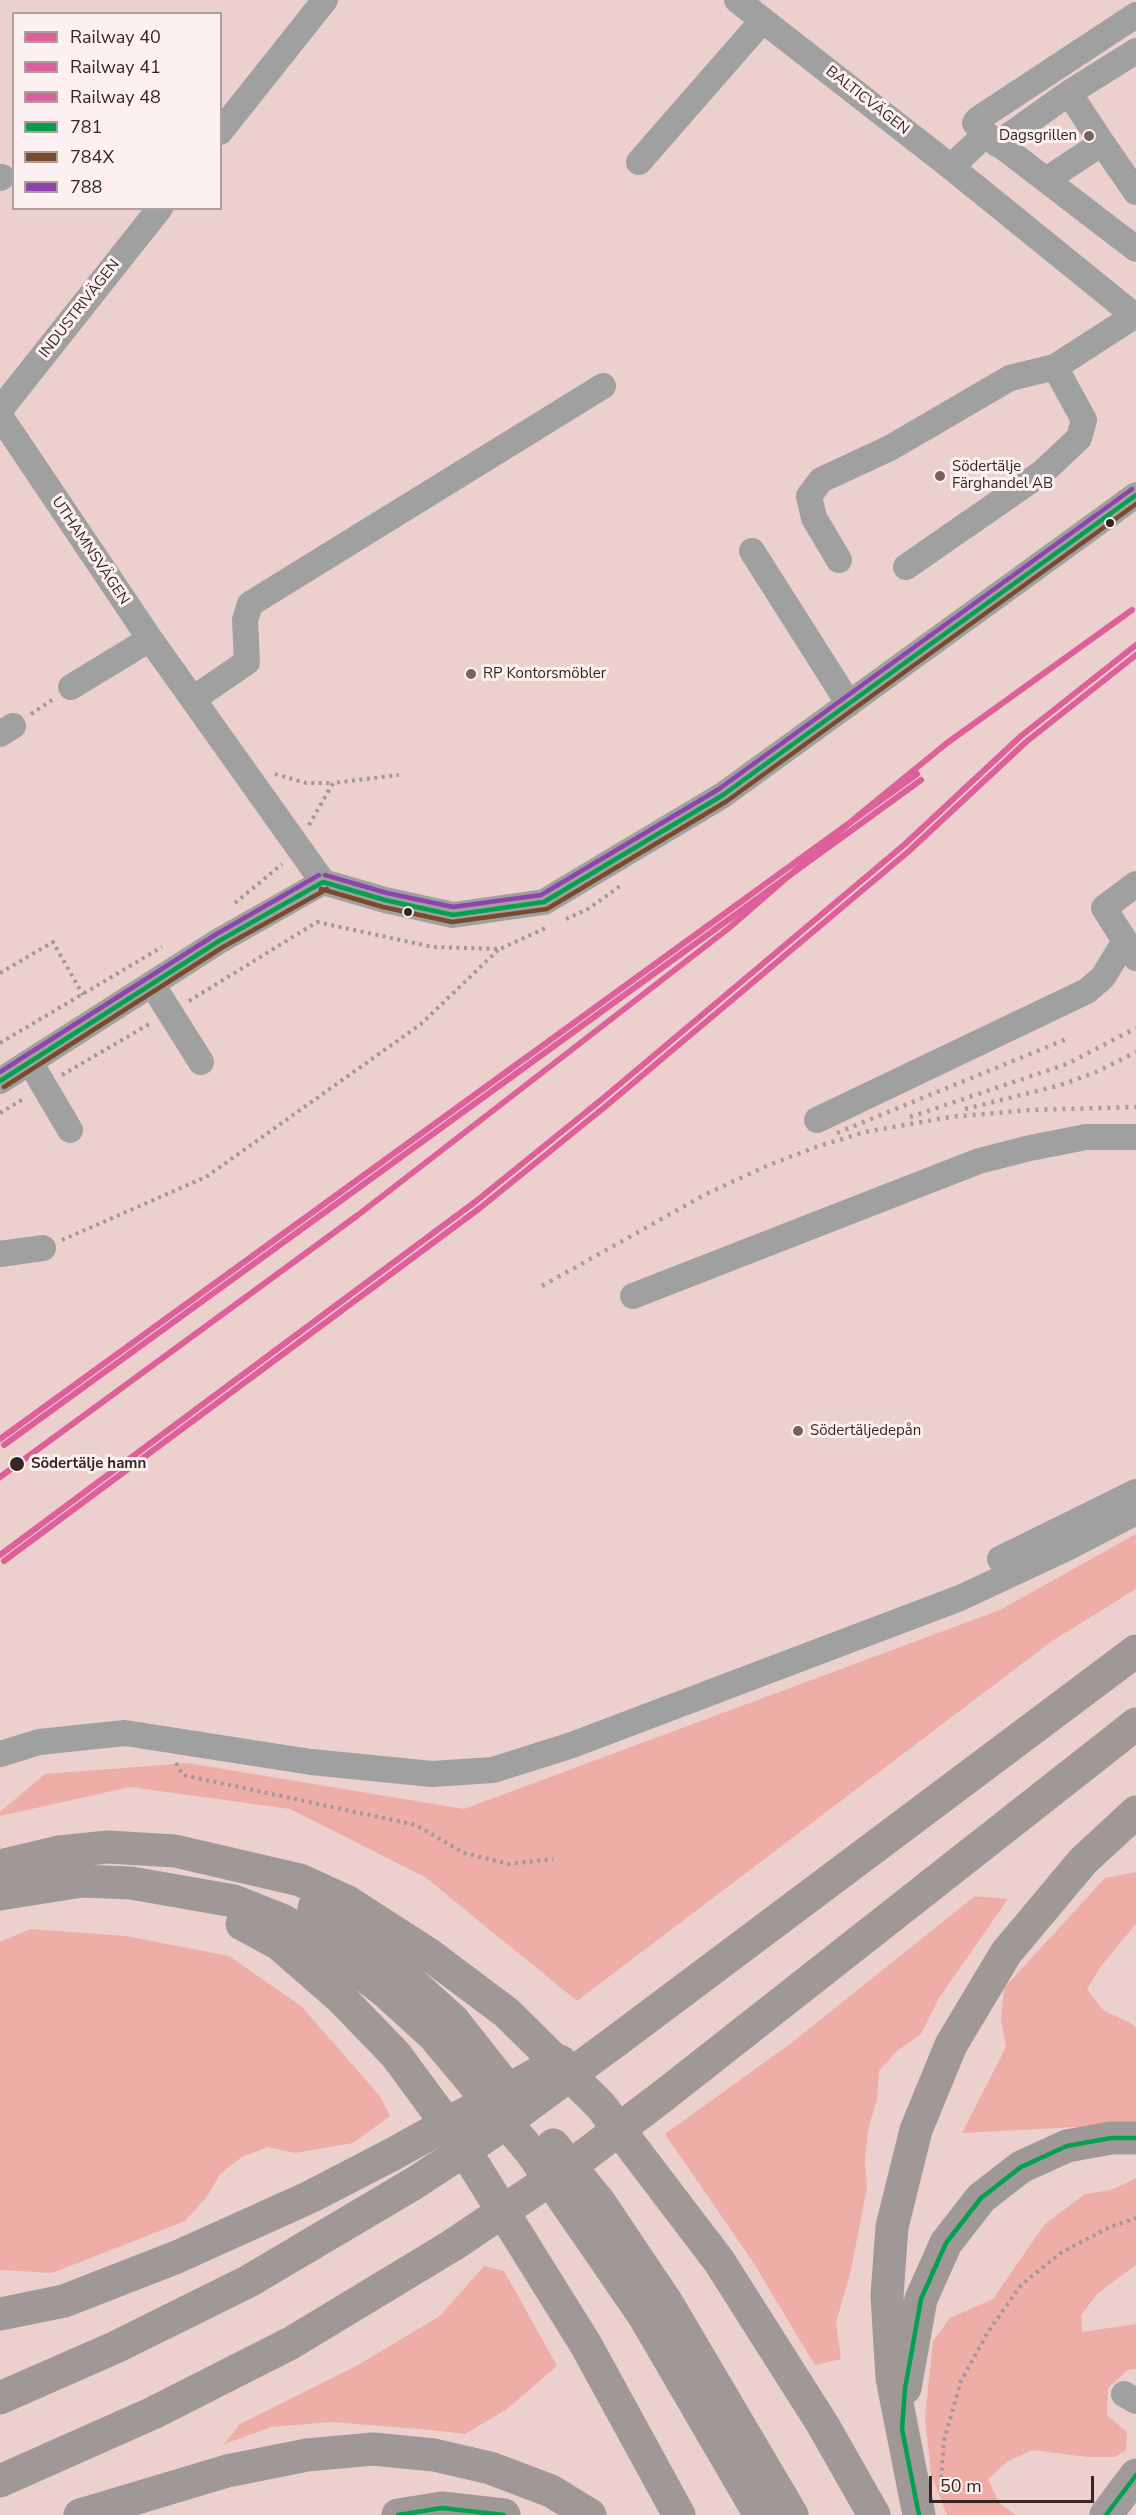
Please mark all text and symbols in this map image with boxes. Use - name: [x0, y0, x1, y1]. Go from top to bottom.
- legend: [12, 12, 222, 210]
- text: Railway 40: [70, 25, 161, 49]
- text: Railway 41: [70, 55, 161, 79]
- street label: BALTICVÄGEN: [822, 63, 912, 139]
- text: Railway 48: [70, 85, 161, 109]
- text: 781: [70, 115, 102, 139]
- place label: Dagsgrillen: [999, 127, 1077, 145]
- marker: Dagsgrillen: [1082, 129, 1096, 143]
- text: 784X: [70, 145, 114, 169]
- text: 788: [70, 175, 102, 199]
- street label: INDUSTRIVÄGEN: [36, 256, 124, 362]
- place label: Södertälje Färghandel AB: [952, 458, 1053, 493]
- marker: Södertälje Färghandel AB: [933, 469, 947, 483]
- street label: UTHAMNSVÄGEN: [47, 494, 133, 608]
- unlabelled marker: [1104, 517, 1116, 529]
- place label: RP Kontorsmöbler: [483, 665, 606, 683]
- marker: RP Kontorsmöbler: [464, 667, 478, 681]
- unlabelled marker: [402, 906, 414, 918]
- place label: Södertäljedepån: [810, 1422, 921, 1440]
- marker: Södertäljedepån: [791, 1424, 805, 1438]
- marker: Södertälje hamn: [8, 1455, 26, 1473]
- place label: Södertälje hamn: [31, 1455, 146, 1473]
- scale bar: [932, 2464, 1097, 2502]
- text: 50 m: [940, 2474, 982, 2498]

